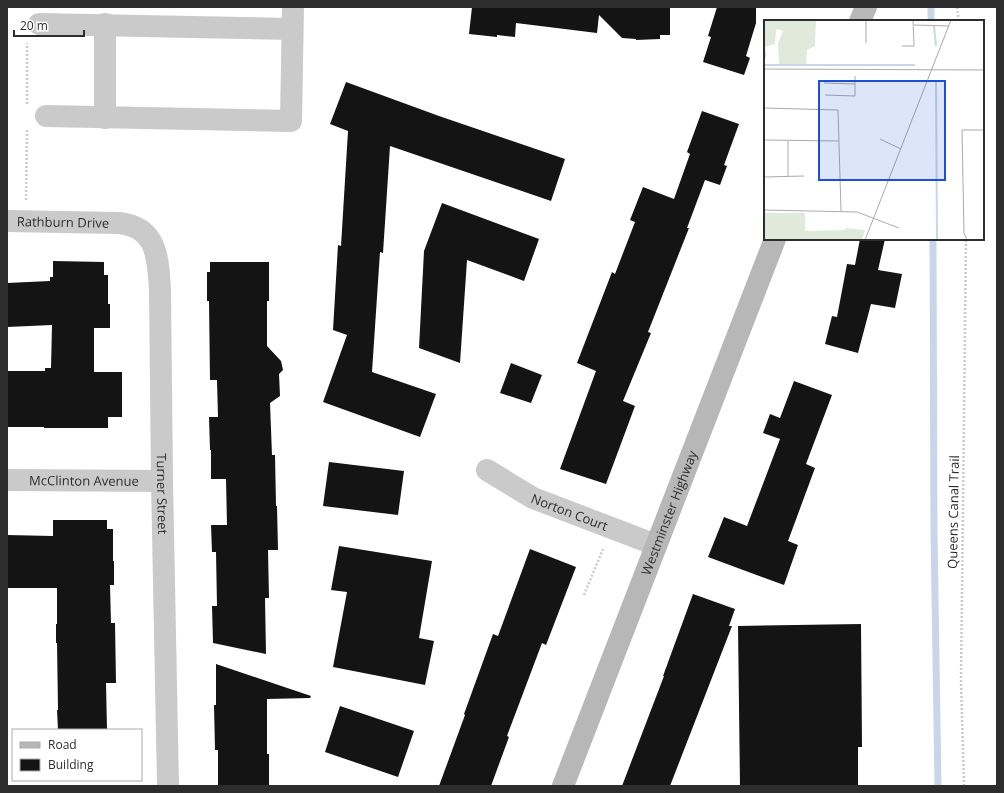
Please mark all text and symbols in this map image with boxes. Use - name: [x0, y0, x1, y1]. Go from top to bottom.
- scale bar: [14, 12, 84, 38]
- text: 20 m: [20, 17, 48, 34]
- inset map: [764, 20, 984, 240]
- street label: Rathburn Drive: [17, 212, 109, 232]
- street label: Westminster Highway: [637, 447, 701, 578]
- street label: Turner Street: [153, 453, 172, 535]
- street label: Queens Canal Trail: [943, 455, 963, 569]
- street label: McClinton Avenue: [29, 471, 139, 490]
- street label: Norton Court: [529, 489, 611, 535]
- legend: [12, 729, 142, 781]
- text: Road: [48, 736, 77, 753]
- text: Building: [48, 756, 94, 773]

